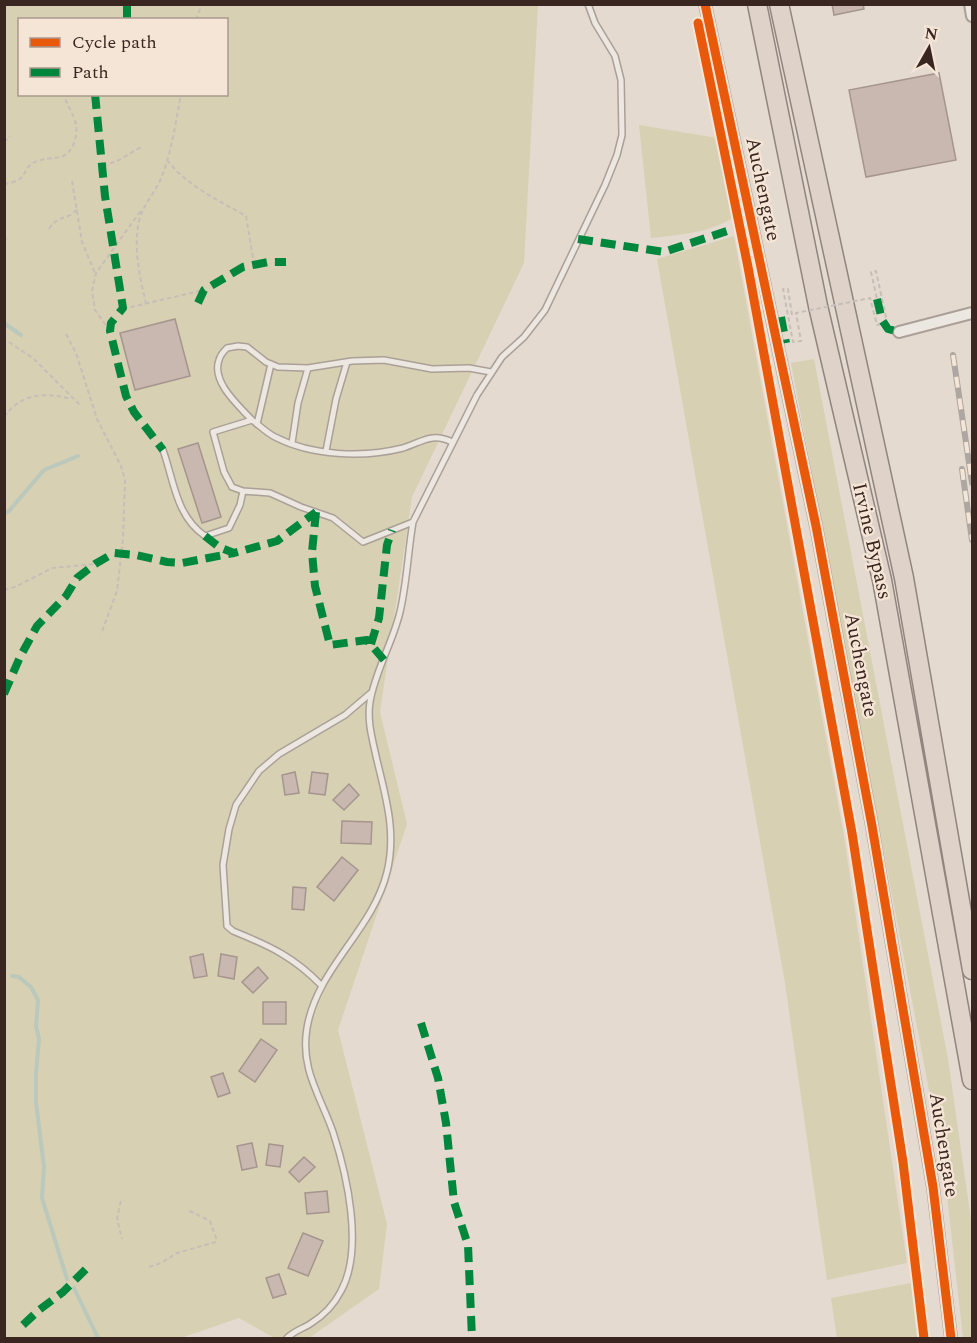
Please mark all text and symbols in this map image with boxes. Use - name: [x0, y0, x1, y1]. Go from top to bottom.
- legend: [18, 18, 228, 96]
- north arrow: [899, 18, 959, 78]
- text: N: [923, 21, 940, 47]
- text: Cycle path: [72, 29, 157, 56]
- text: Path: [72, 59, 109, 86]
- street label: Auchengate: [737, 134, 789, 244]
- street label: Irvine Bypass: [844, 480, 900, 602]
- street label: Auchengate: [836, 610, 886, 720]
- street label: Auchengate: [921, 1091, 967, 1199]

